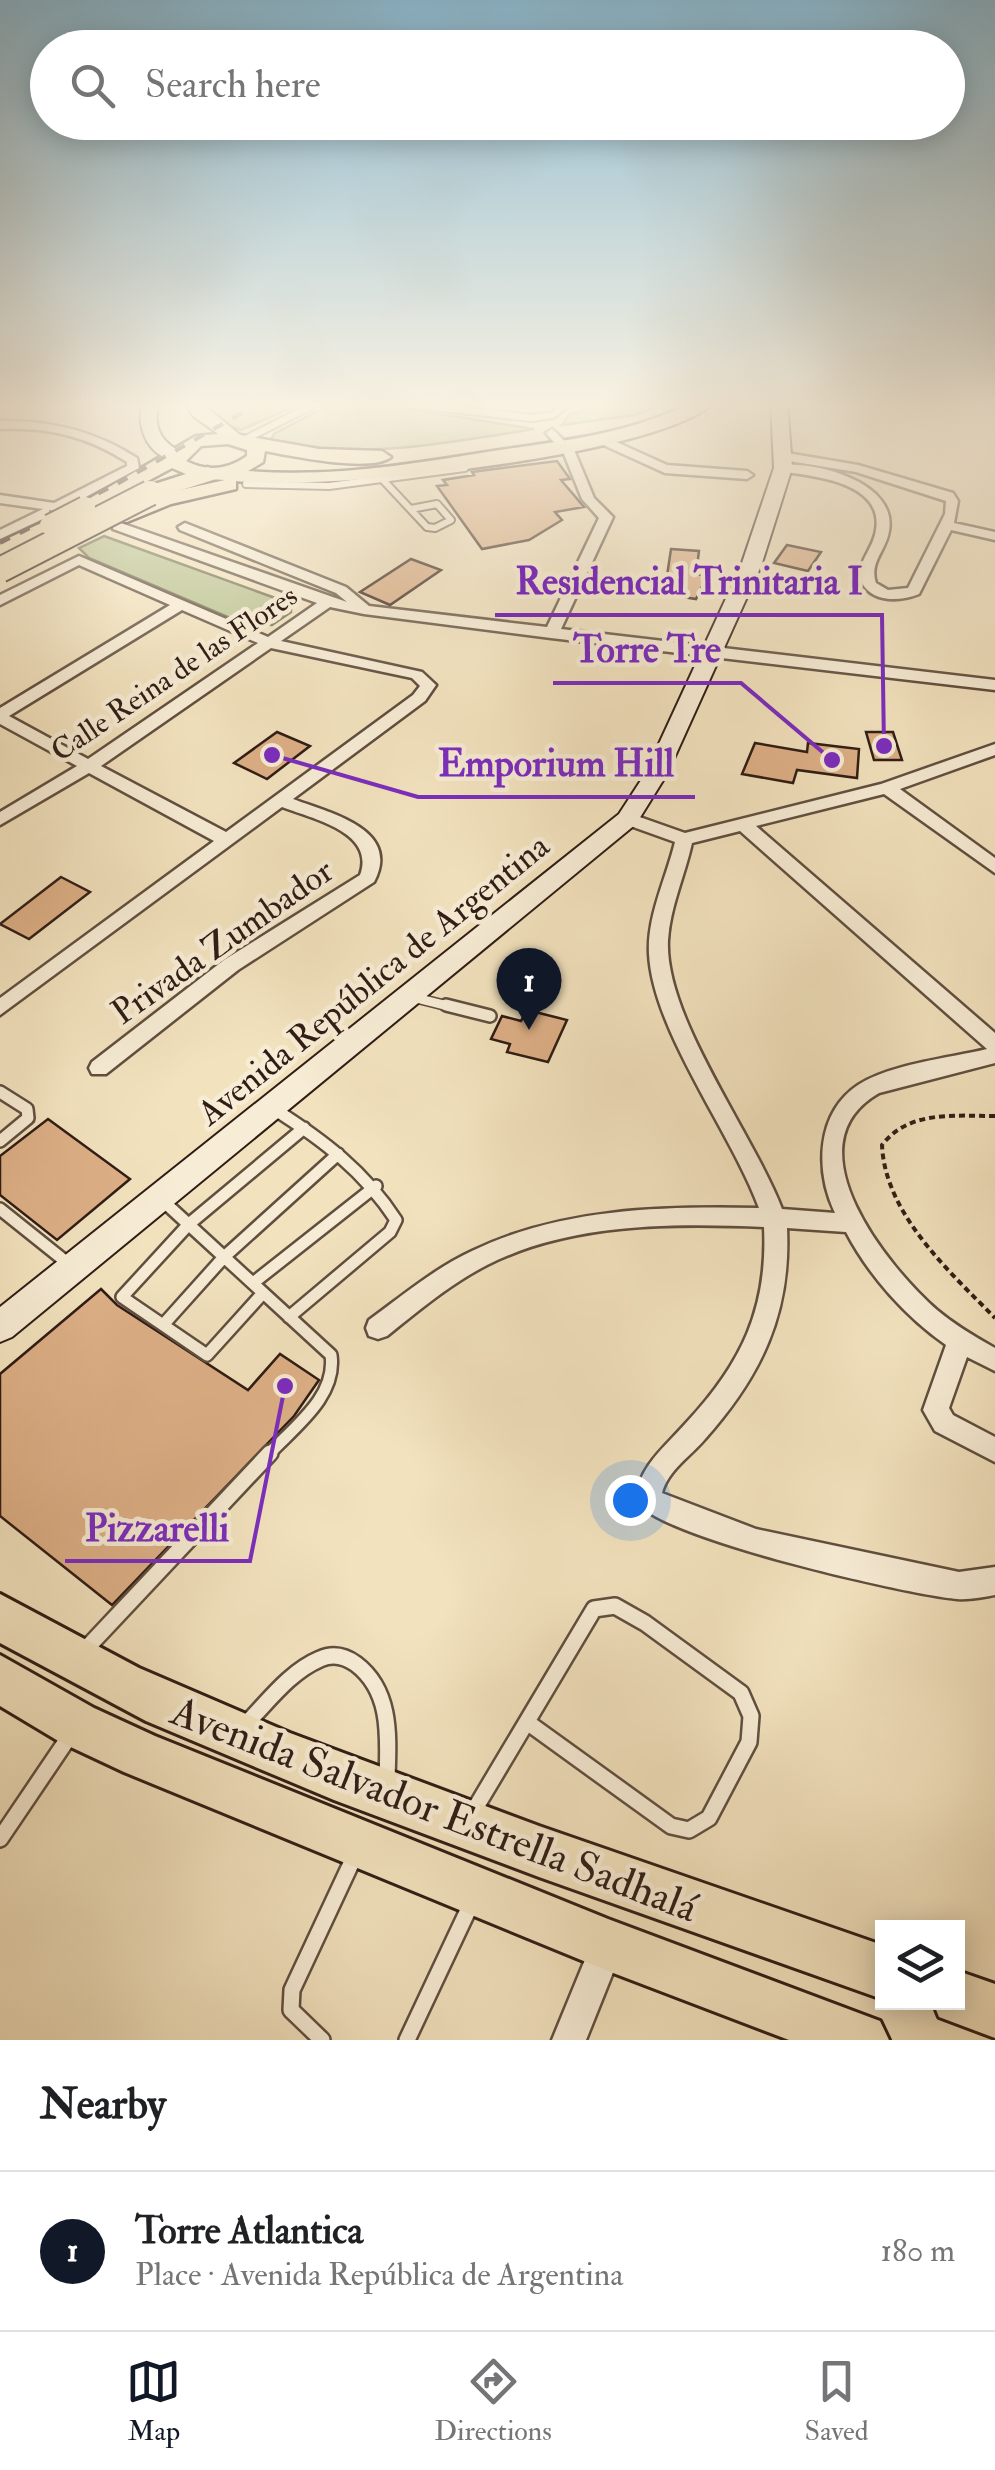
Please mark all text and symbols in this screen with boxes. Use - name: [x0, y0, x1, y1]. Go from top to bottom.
- search box: [30, 30, 965, 140]
- icon: search: [65, 58, 120, 113]
- text: Search here: [145, 61, 321, 109]
- callout: Residencial Trinitaria I: [495, 547, 882, 615]
- text: Residencial Trinitaria I: [515, 558, 863, 606]
- street label: Calle Reina de las Flores: [44, 577, 304, 770]
- callout: Torre Tre: [553, 615, 741, 683]
- text: Torre Tre: [572, 626, 721, 674]
- callout: Emporium Hill: [418, 729, 695, 797]
- text: Emporium Hill: [438, 740, 674, 788]
- street label: Avenida República de Argentina: [188, 824, 559, 1136]
- street label: Privada Zumbador: [103, 849, 342, 1035]
- pin: 1: [496, 948, 562, 1030]
- your location: [605, 1475, 656, 1526]
- callout: Pizzarelli: [65, 1493, 250, 1561]
- text: Pizzarelli: [85, 1505, 229, 1553]
- street label: Avenida Salvador Estrella Sadhalá: [163, 1685, 706, 1935]
- map controls: [875, 1920, 965, 2010]
- button: layers: [875, 1920, 965, 2010]
- text: Nearby: [40, 2079, 166, 2131]
- text: Torre Atlantica: [135, 2207, 363, 2255]
- text: 1: [67, 2231, 78, 2271]
- text: 180 m: [881, 2231, 955, 2271]
- text: Place · Avenida República de Argentina: [135, 2255, 623, 2295]
- tab: Map: [126, 2354, 181, 2449]
- tab: Directions: [434, 2354, 552, 2449]
- tab: Saved: [805, 2354, 869, 2449]

